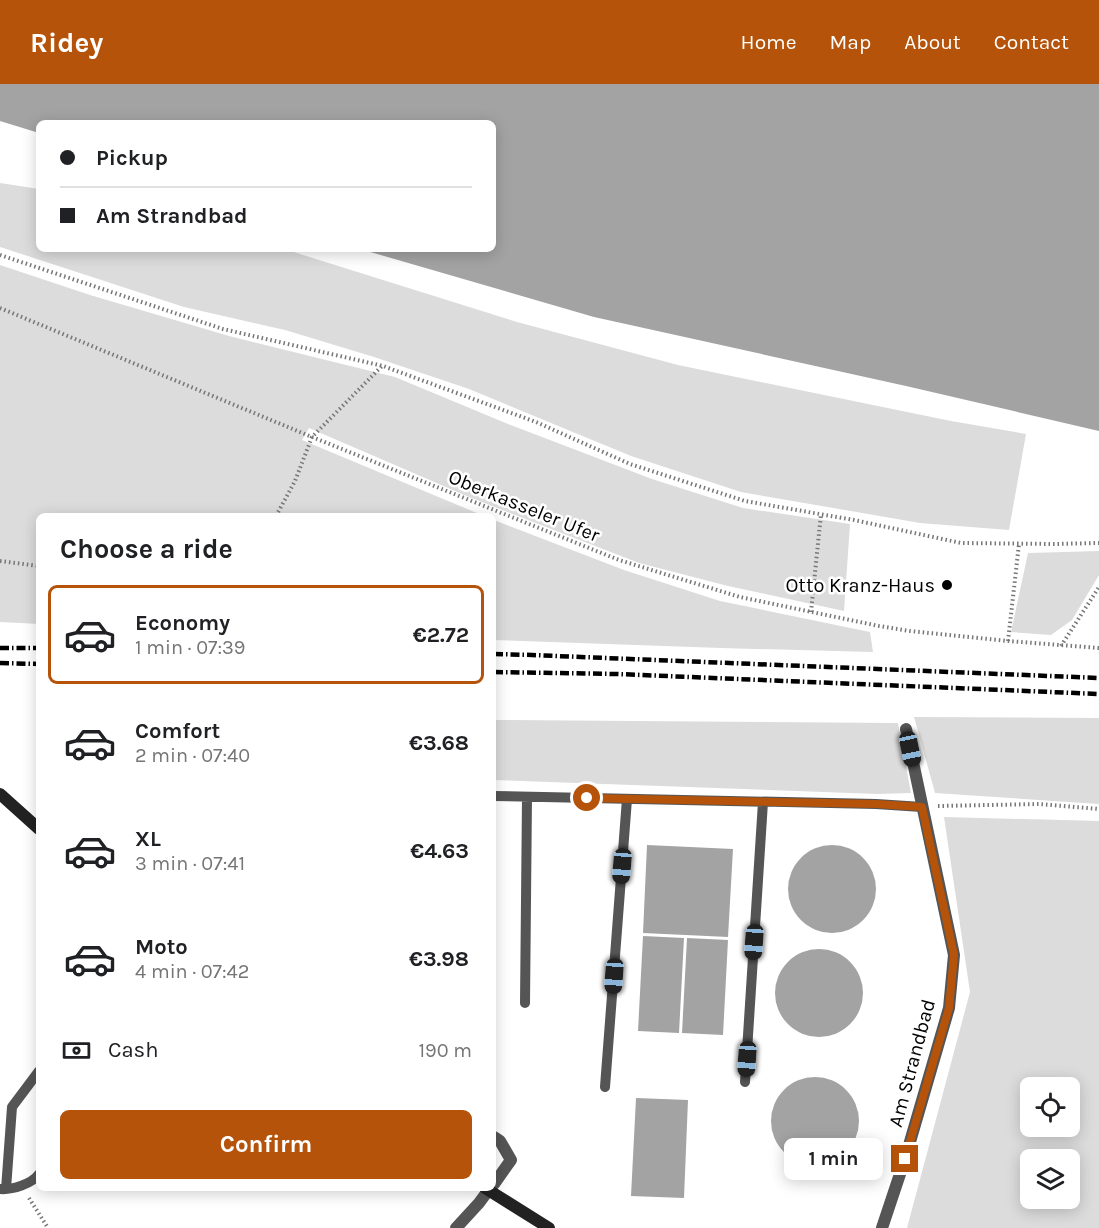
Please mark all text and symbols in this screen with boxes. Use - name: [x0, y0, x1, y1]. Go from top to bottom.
- text: Ridey: [30, 26, 103, 59]
- text: Home: [741, 30, 797, 54]
- text: Map: [830, 30, 871, 54]
- text: About: [904, 30, 961, 54]
- text: Contact: [994, 30, 1069, 54]
- text: Pickup: [96, 145, 168, 171]
- text: Am Strandbad: [96, 203, 248, 229]
- street label: Oberkasseler Ufer: [445, 465, 604, 547]
- text: Choose a ride: [60, 533, 233, 565]
- place label: Otto Kranz-Haus: [785, 574, 935, 597]
- marker: Otto Kranz-Haus: [940, 578, 954, 592]
- icon: car: [63, 608, 117, 662]
- text: Economy: [135, 610, 230, 636]
- text: €2.72: [413, 622, 469, 648]
- text: 1 min · 07:39: [135, 636, 245, 659]
- icon: car: [63, 716, 117, 770]
- text: Comfort: [135, 718, 220, 744]
- text: €3.68: [409, 730, 469, 756]
- car: [897, 730, 923, 768]
- text: 2 min · 07:40: [135, 744, 250, 767]
- route start: [573, 784, 600, 811]
- icon: car: [63, 824, 117, 878]
- text: XL: [135, 826, 161, 852]
- text: €4.63: [410, 838, 469, 864]
- car: [611, 847, 633, 885]
- text: 3 min · 07:41: [135, 852, 245, 875]
- car: [744, 923, 764, 961]
- icon: car: [63, 932, 117, 986]
- text: Moto: [135, 934, 188, 960]
- text: €3.98: [409, 946, 469, 972]
- car: [604, 957, 624, 995]
- text: 4 min · 07:42: [135, 960, 249, 983]
- street label: Am Strandbad: [884, 997, 940, 1129]
- icon: cash: [60, 1034, 93, 1067]
- text: Cash: [108, 1037, 158, 1063]
- text: 190 m: [418, 1039, 472, 1062]
- car: [737, 1040, 757, 1078]
- map controls: [1020, 1077, 1080, 1209]
- button: locate: [1020, 1077, 1080, 1137]
- button: Confirm: [60, 1110, 472, 1179]
- callout: 1 min: [785, 1138, 884, 1180]
- route end: [891, 1145, 918, 1172]
- text: 1 min: [808, 1147, 859, 1170]
- button: layers: [1020, 1149, 1080, 1209]

